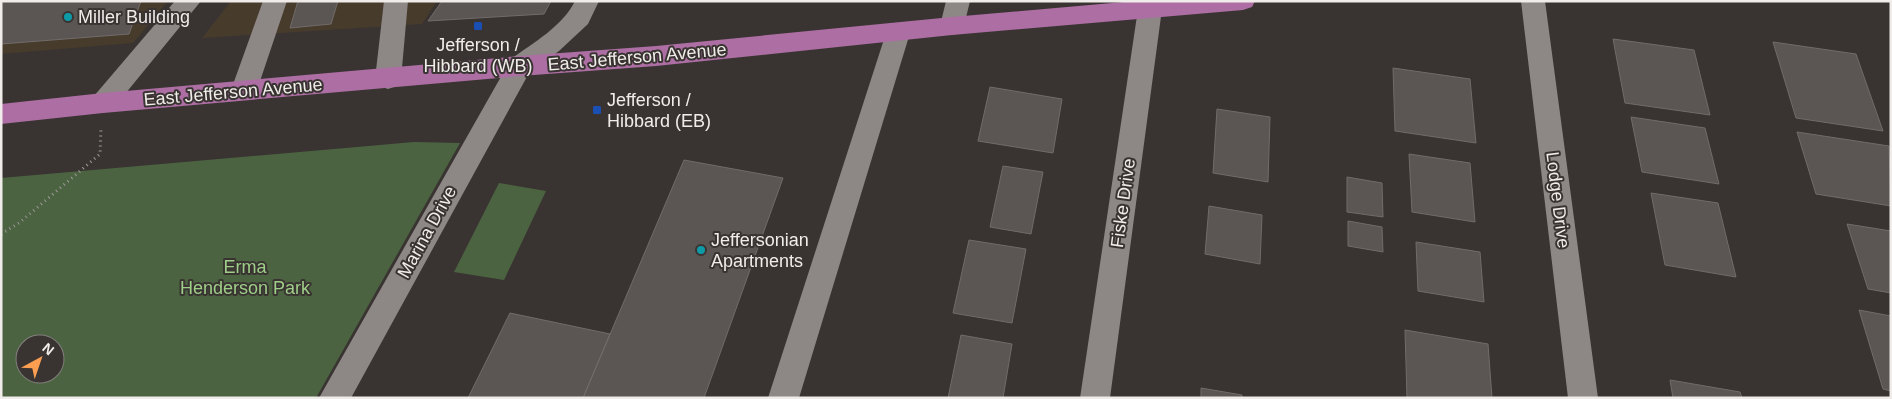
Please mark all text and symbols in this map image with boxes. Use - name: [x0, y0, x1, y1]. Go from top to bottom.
- place label: Miller Building: [78, 7, 190, 27]
- marker: Miller Building: [62, 11, 74, 23]
- marker: Jefferson / Hibbard (WB): [472, 20, 484, 32]
- place label: Jefferson / Hibbard (WB): [423, 35, 533, 76]
- street label: East Jefferson Avenue: [547, 39, 727, 75]
- street label: East Jefferson Avenue: [143, 74, 323, 110]
- place label: Jefferson / Hibbard (EB): [607, 90, 711, 131]
- marker: Jefferson / Hibbard (EB): [591, 104, 603, 116]
- street label: Lodge Drive: [1542, 151, 1574, 249]
- street label: Fiske Drive: [1107, 157, 1139, 249]
- street label: Marina Drive: [394, 183, 460, 281]
- place label: Jeffersonian Apartments: [711, 230, 809, 271]
- marker: Jeffersonian Apartments: [695, 244, 707, 256]
- park label: Erma Henderson Park: [180, 257, 311, 298]
- north arrow: [15, 334, 65, 384]
- text: N: [39, 340, 57, 358]

